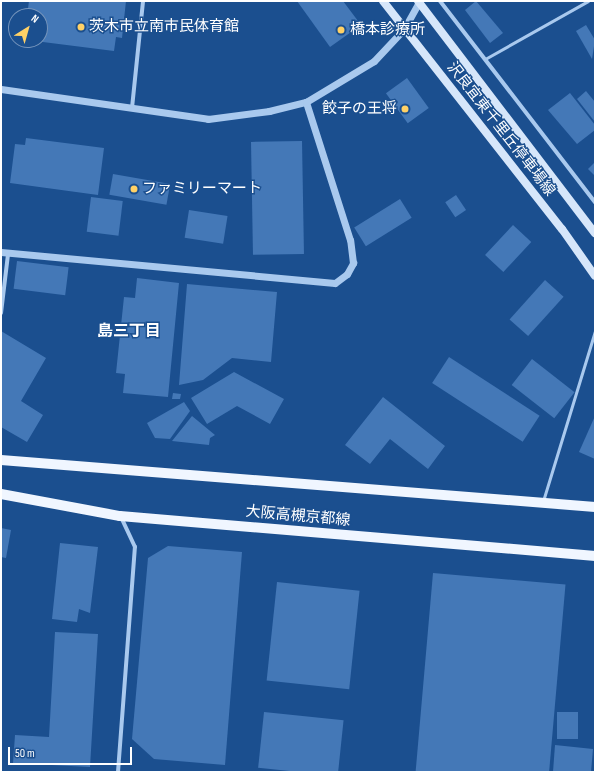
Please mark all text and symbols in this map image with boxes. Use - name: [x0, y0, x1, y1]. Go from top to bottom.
- north arrow: [8, 8, 48, 48]
- text: N: [29, 12, 41, 26]
- place label: 茨木市立南市民体育館: [89, 18, 239, 36]
- place label: 橋本診療所: [350, 21, 425, 39]
- marker: 茨木市立南市民体育館: [76, 22, 86, 32]
- marker: 橋本診療所: [335, 24, 347, 36]
- street label: 沢良宜東千里丘停車場線: [443, 58, 559, 200]
- place label: 餃子の王将: [322, 100, 397, 118]
- marker: 餃子の王将: [400, 104, 410, 114]
- place label: ファミリーマート: [142, 180, 262, 198]
- marker: ファミリーマート: [129, 184, 139, 194]
- district label: 島三丁目: [97, 322, 161, 342]
- street label: 大阪高槻京都線: [245, 502, 351, 530]
- scale bar: [10, 739, 134, 765]
- text: 50 m: [15, 746, 35, 761]

